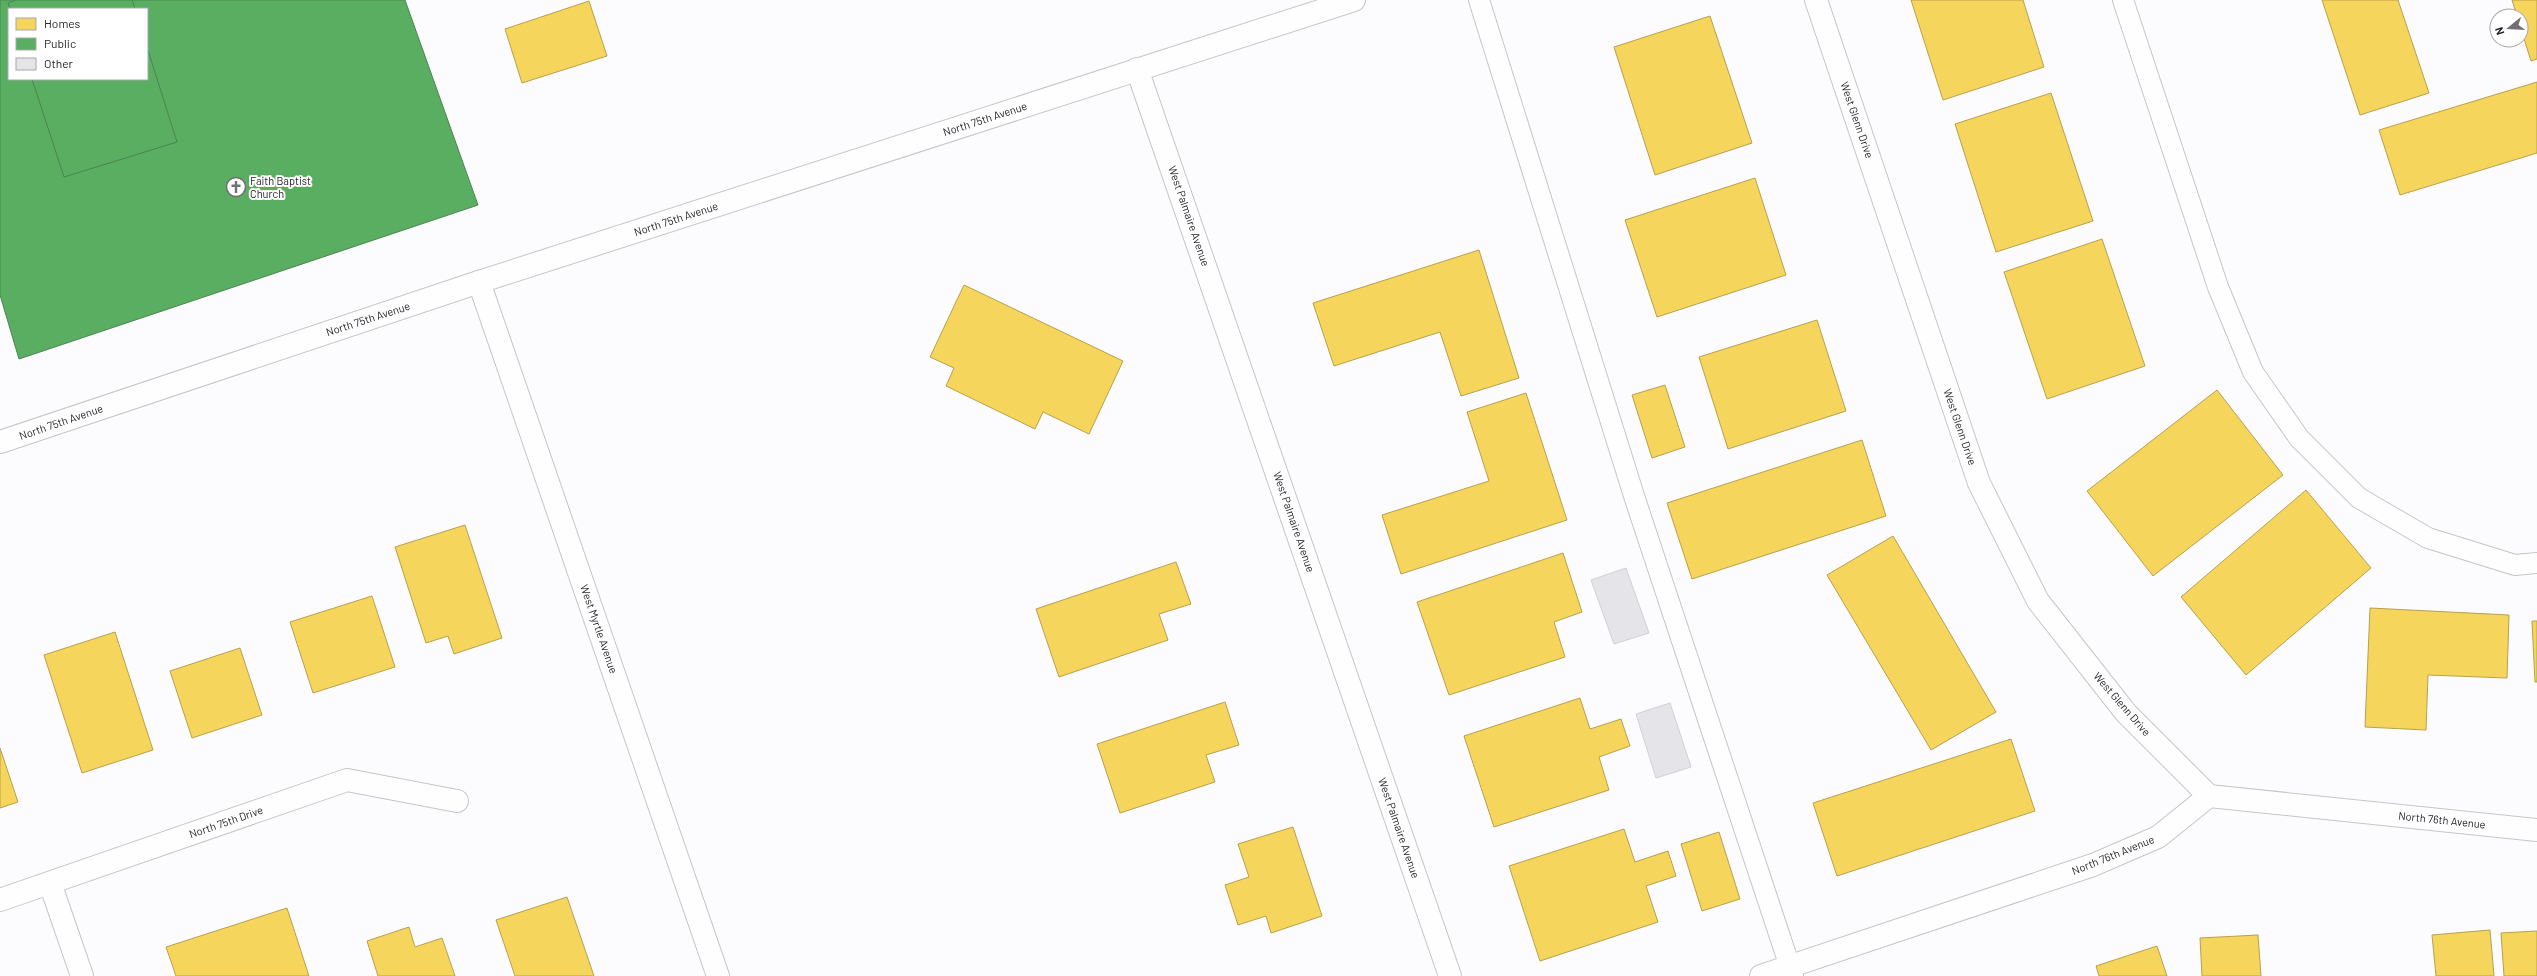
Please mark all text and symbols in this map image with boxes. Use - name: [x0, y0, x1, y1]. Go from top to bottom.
- legend: [8, 8, 148, 80]
- north arrow: [2489, 8, 2529, 48]
- text: Homes: [44, 16, 81, 30]
- text: N: [2492, 26, 2506, 37]
- text: Public: [44, 36, 76, 50]
- text: Other: [44, 56, 74, 70]
- street label: West Glenn Drive: [1838, 80, 1877, 160]
- street label: North 75th Avenue: [941, 99, 1029, 138]
- street label: West Palmaire Avenue: [1166, 164, 1213, 268]
- place label: Faith Baptist Church: [250, 174, 311, 200]
- church icon: Faith Baptist Church: [225, 176, 247, 198]
- street label: North 75th Avenue: [632, 199, 720, 238]
- street label: North 75th Avenue: [324, 299, 412, 338]
- street label: West Glenn Drive: [1941, 387, 1980, 467]
- street label: North 75th Avenue: [17, 401, 105, 442]
- street label: West Palmaire Avenue: [1271, 470, 1318, 574]
- street label: West Myrtle Avenue: [578, 583, 621, 675]
- street label: West Glenn Drive: [2091, 669, 2154, 738]
- street label: West Palmaire Avenue: [1376, 776, 1423, 880]
- street label: North 75th Drive: [187, 803, 265, 840]
- street label: North 76th Avenue: [2398, 808, 2486, 831]
- street label: North 76th Avenue: [2070, 832, 2156, 877]

